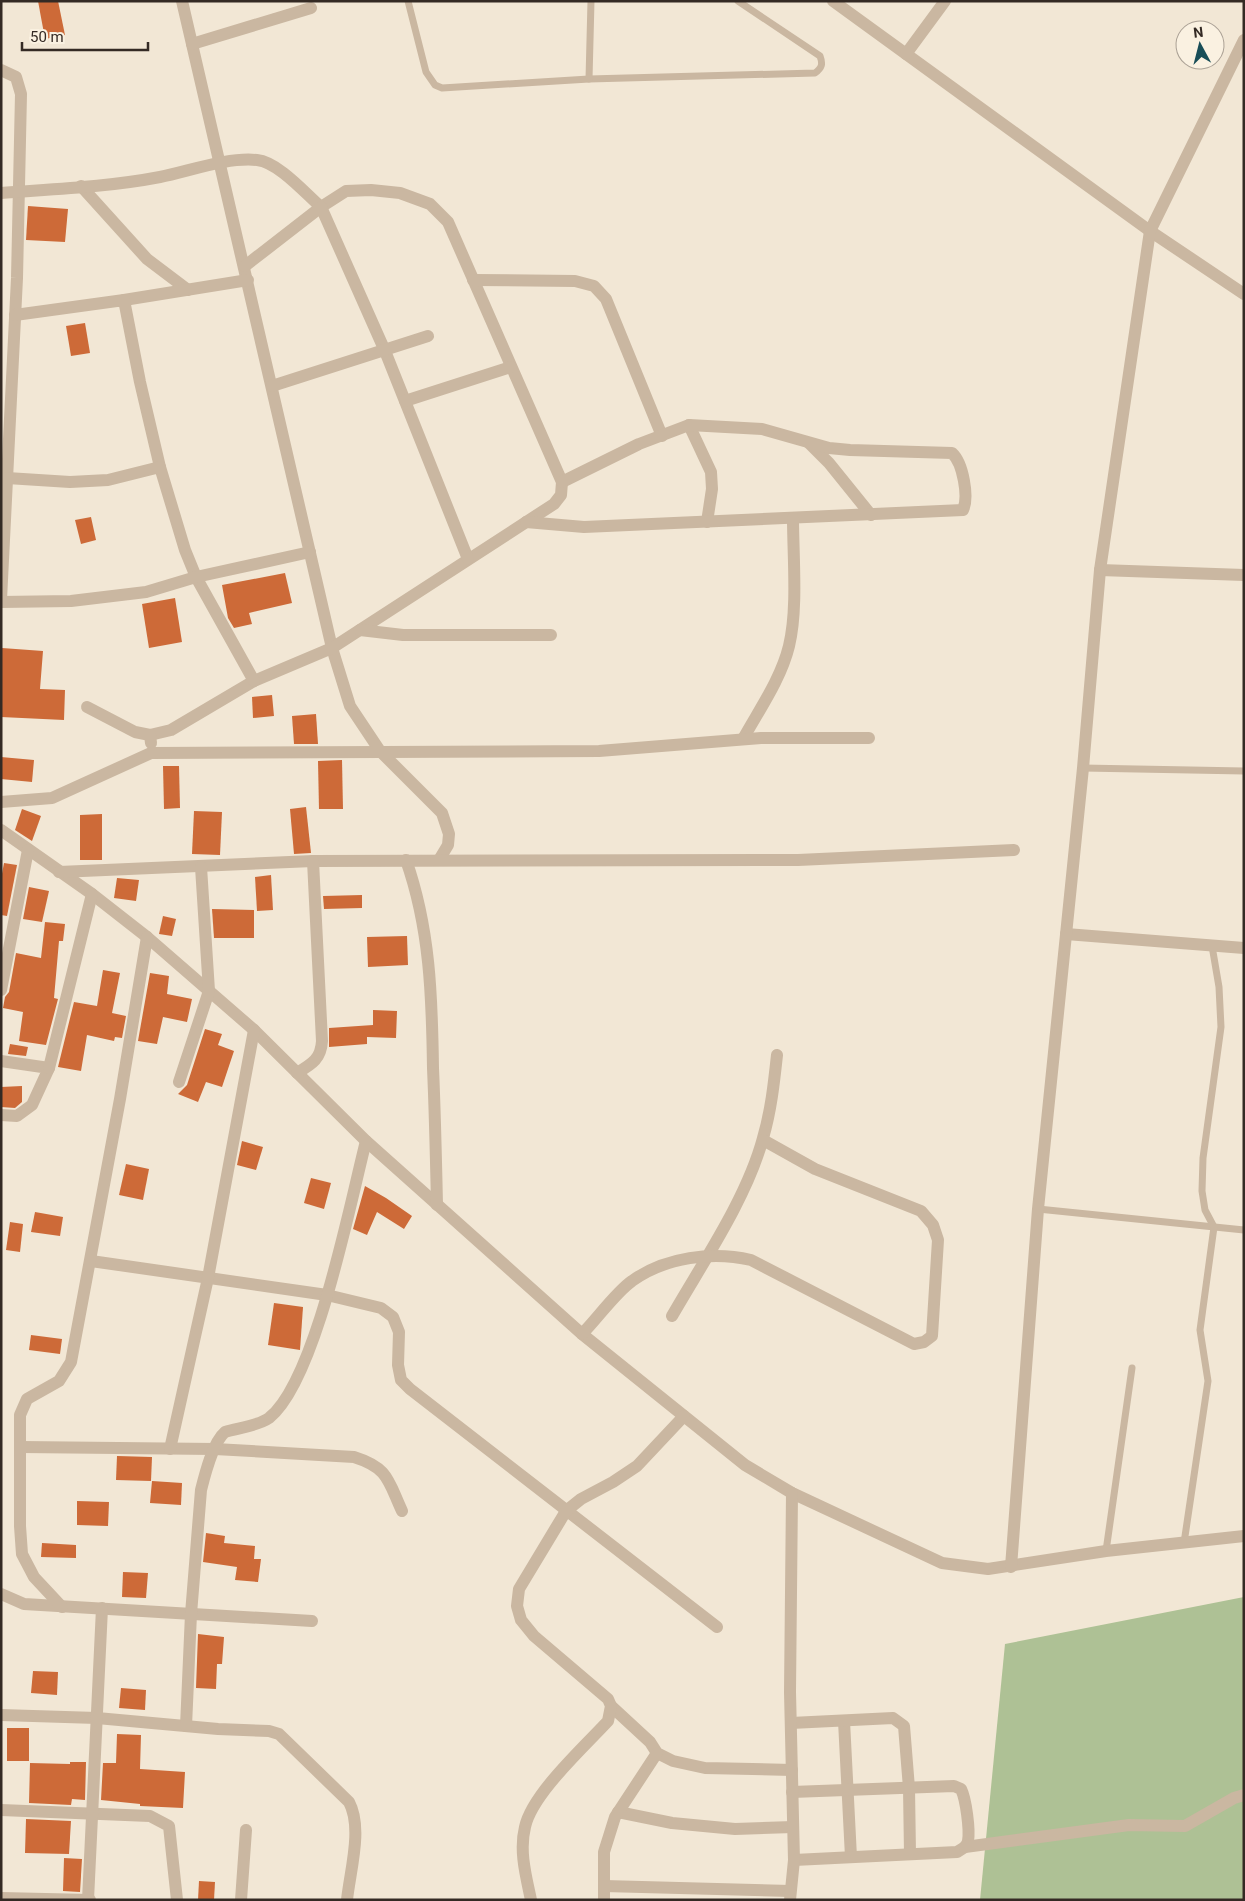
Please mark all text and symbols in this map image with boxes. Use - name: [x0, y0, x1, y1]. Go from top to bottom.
- scale bar: [22, 20, 149, 52]
- north arrow: [1175, 20, 1225, 70]
- text: N: [1193, 24, 1204, 41]
- text: 50 m: [30, 28, 64, 46]

